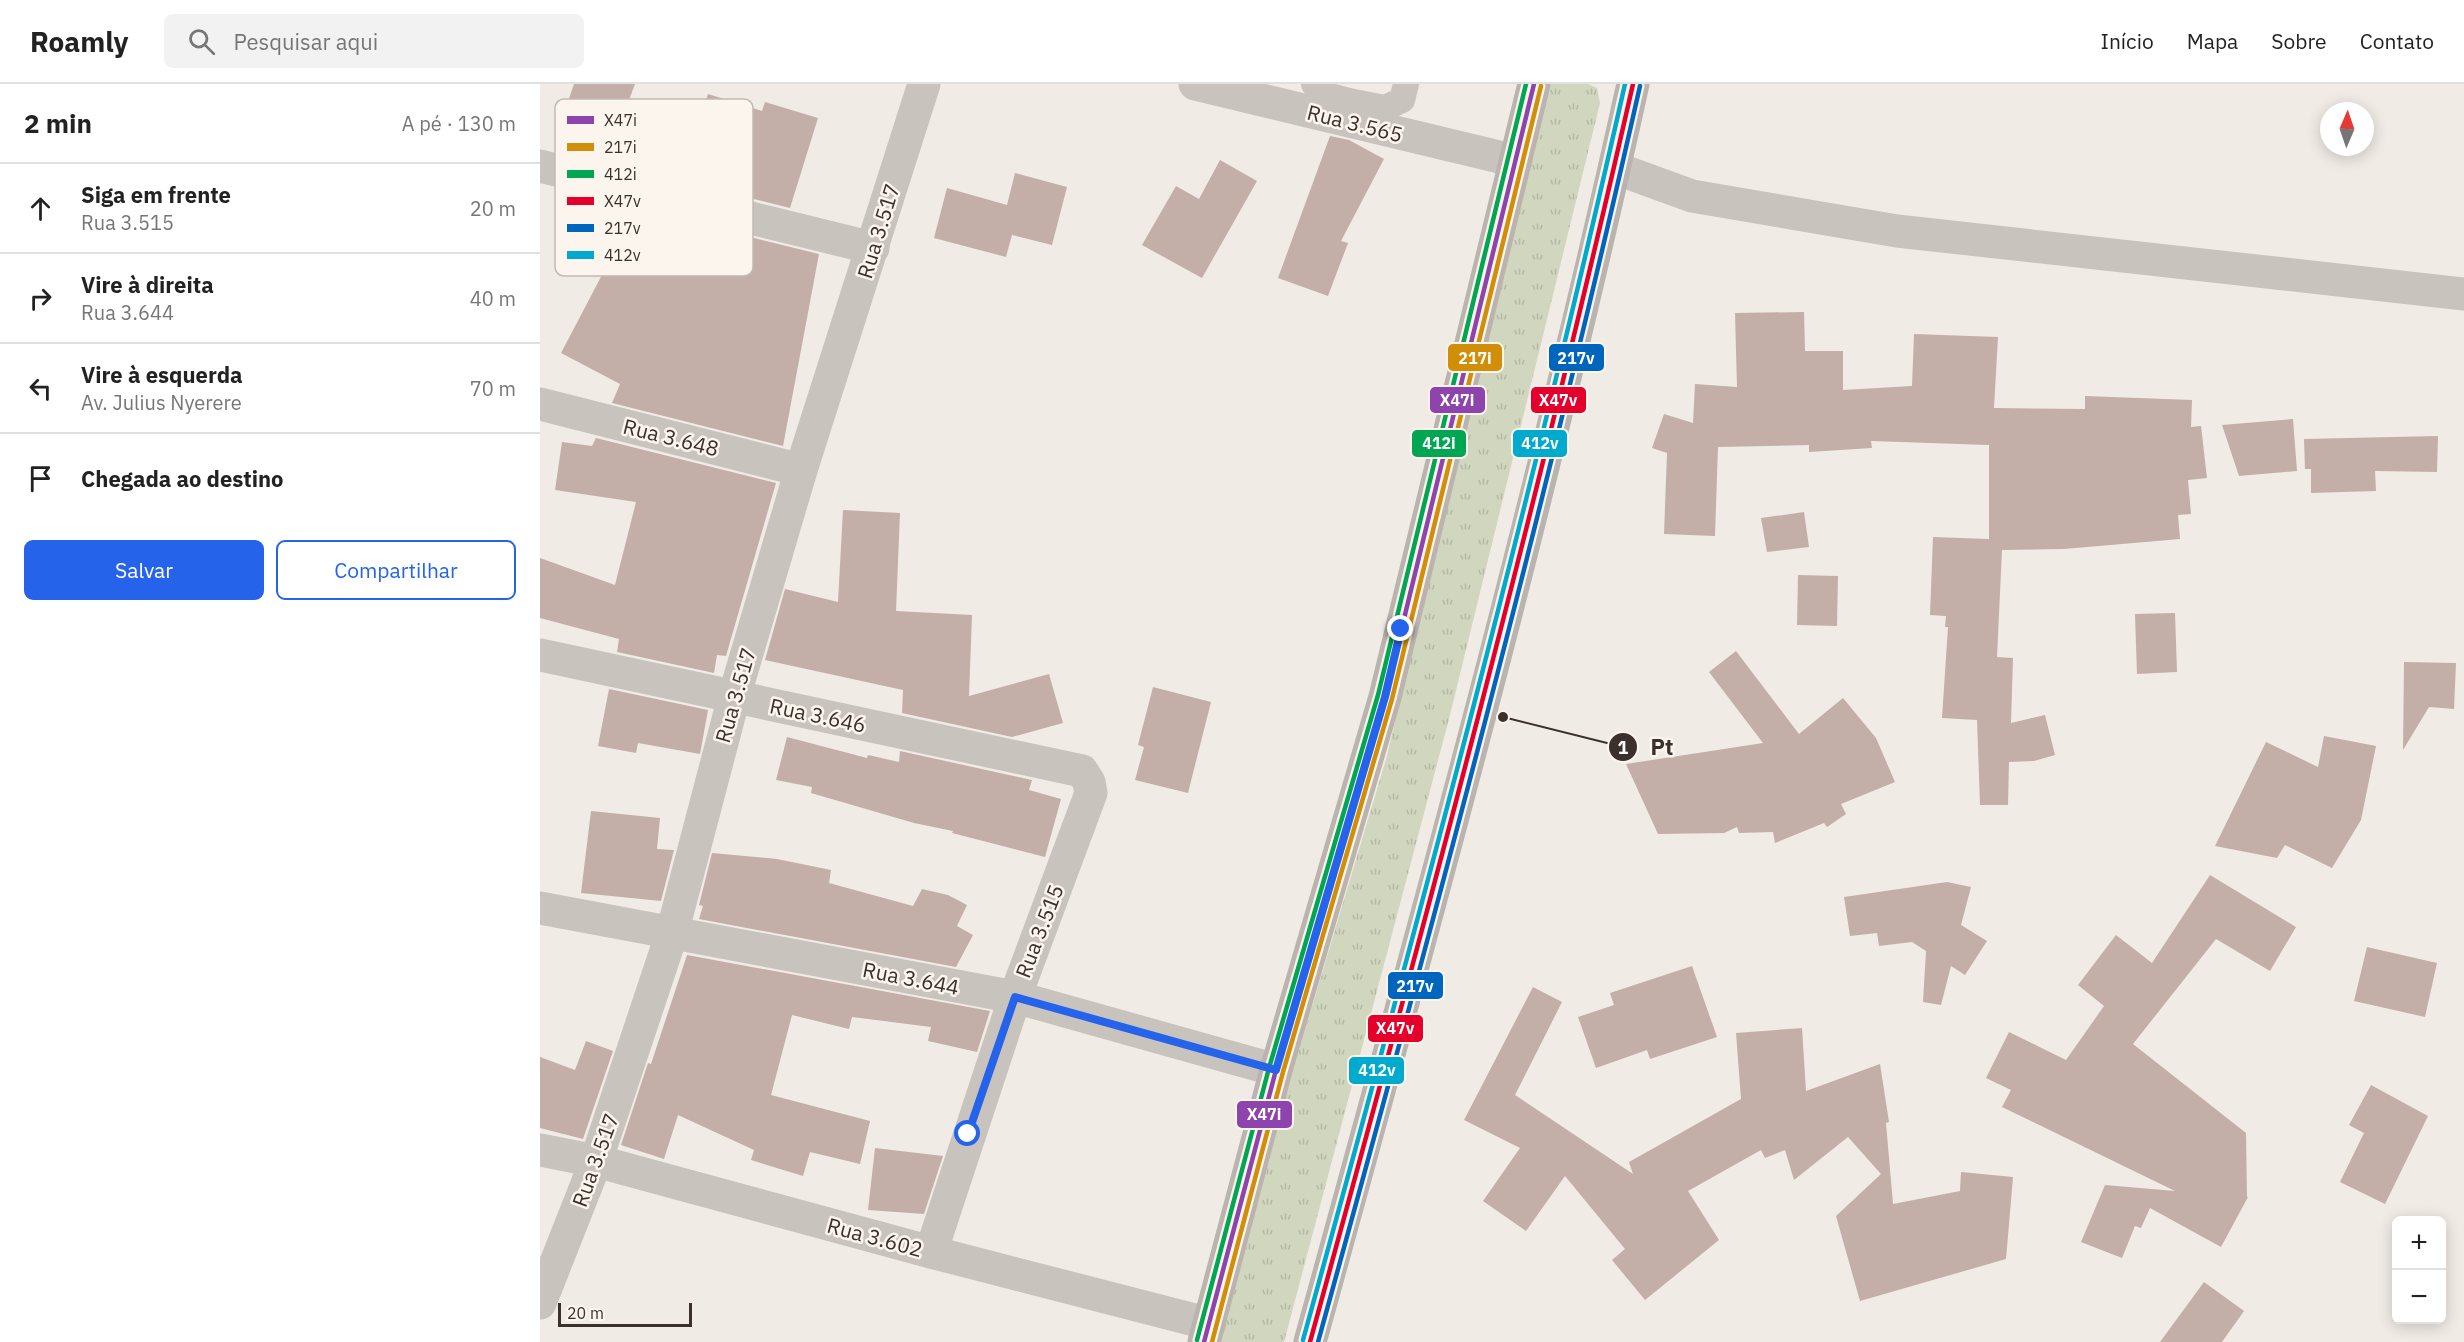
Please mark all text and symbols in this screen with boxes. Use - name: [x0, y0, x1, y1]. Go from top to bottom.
- search box: [164, 14, 584, 68]
- text: Roamly: [30, 23, 128, 60]
- icon: search: [185, 25, 218, 58]
- text: Pesquisar aqui: [233, 27, 378, 56]
- text: Início: [2101, 27, 2154, 55]
- text: Mapa: [2187, 27, 2238, 55]
- text: Sobre: [2271, 27, 2327, 55]
- text: Contato: [2360, 27, 2434, 55]
- street label: Rua 3.565: [1304, 98, 1406, 148]
- legend: [555, 99, 753, 276]
- north arrow: [2320, 102, 2374, 156]
- text: 2 min: [24, 106, 92, 140]
- text: A pé · 130 m: [402, 110, 516, 137]
- text: X47i: [604, 110, 637, 130]
- text: 217i: [604, 137, 637, 157]
- text: 412i: [604, 164, 637, 184]
- text: Siga em frente: [81, 180, 231, 209]
- street label: Rua 3.517: [850, 180, 906, 282]
- text: X47v: [604, 191, 641, 211]
- icon: ahead: [24, 192, 57, 225]
- text: 20 m: [470, 195, 516, 222]
- text: Rua 3.515: [81, 209, 174, 236]
- text: 217v: [604, 218, 641, 238]
- text: 412v: [604, 245, 641, 265]
- text: Vire à direita: [81, 270, 214, 299]
- icon: right: [24, 282, 57, 315]
- text: 40 m: [470, 285, 516, 312]
- text: Rua 3.644: [81, 299, 174, 326]
- line badge: 217i: [1447, 343, 1503, 372]
- line badge: 217v: [1548, 343, 1605, 372]
- text: 217i: [1458, 348, 1492, 368]
- text: 217v: [1557, 348, 1595, 368]
- text: Vire à esquerda: [81, 360, 243, 389]
- icon: left: [24, 372, 57, 405]
- text: 70 m: [470, 375, 516, 402]
- line badge: X47i: [1429, 386, 1486, 414]
- line badge: X47v: [1530, 386, 1587, 414]
- text: Av. Julius Nyerere: [81, 389, 242, 416]
- text: X47i: [1440, 390, 1474, 410]
- text: X47v: [1539, 390, 1578, 410]
- street label: Rua 3.648: [620, 412, 722, 462]
- line badge: 412i: [1411, 429, 1467, 458]
- line badge: 412v: [1512, 429, 1568, 458]
- text: 412i: [1422, 433, 1456, 453]
- text: 412v: [1521, 433, 1559, 453]
- icon: arrive: [24, 462, 57, 495]
- text: Chegada ao destino: [81, 464, 284, 493]
- button: Salvar: [24, 540, 264, 600]
- button: Compartilhar: [276, 540, 516, 600]
- route end: [1387, 615, 1413, 641]
- street label: Rua 3.517: [708, 644, 762, 746]
- street label: Rua 3.646: [767, 691, 869, 739]
- callout: Pt: [1608, 727, 1685, 767]
- text: Pt: [1651, 732, 1673, 761]
- text: 1: [1618, 736, 1629, 759]
- street label: Rua 3.515: [1008, 880, 1070, 982]
- street label: Rua 3.644: [860, 955, 962, 1001]
- line badge: 217v: [1387, 971, 1444, 1000]
- text: 217v: [1396, 976, 1434, 996]
- line badge: X47v: [1367, 1014, 1424, 1043]
- text: X47v: [1376, 1018, 1415, 1038]
- line badge: 412v: [1348, 1056, 1405, 1085]
- text: 412v: [1358, 1060, 1396, 1080]
- line badge: X47i: [1236, 1100, 1293, 1129]
- text: X47i: [1247, 1104, 1281, 1124]
- street label: Rua 3.517: [565, 1109, 625, 1211]
- route start: [954, 1120, 980, 1146]
- street label: Rua 3.602: [824, 1211, 926, 1263]
- map controls: [2392, 1216, 2446, 1324]
- button: +: [2392, 1216, 2446, 1270]
- button: −: [2392, 1270, 2446, 1324]
- scale bar: [558, 1300, 692, 1328]
- text: 20 m: [567, 1303, 604, 1323]

